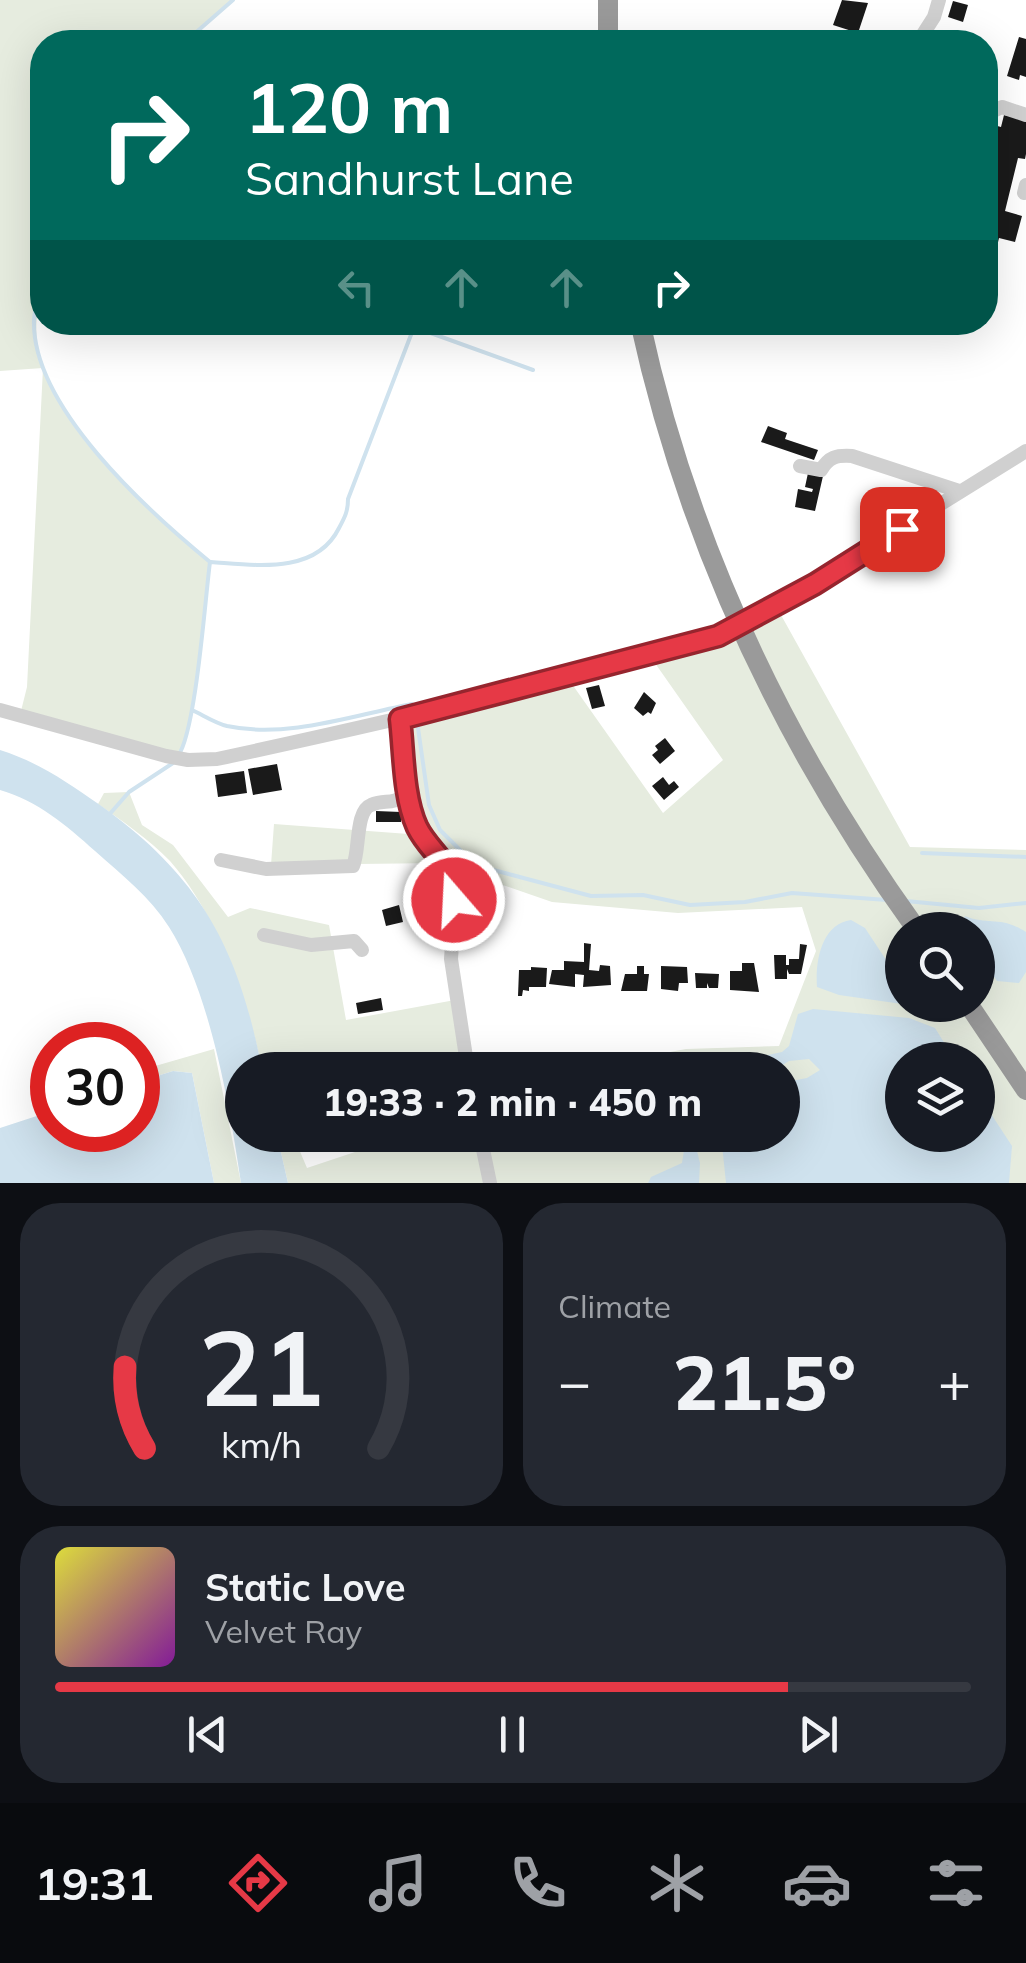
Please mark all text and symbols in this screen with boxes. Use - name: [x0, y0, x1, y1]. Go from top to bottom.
- text: 120 m: [245, 63, 453, 151]
- icon: right: [80, 70, 210, 200]
- text: Sandhurst Lane: [245, 150, 574, 206]
- icon: left: [329, 260, 384, 315]
- icon: ahead: [434, 260, 489, 315]
- icon: ahead: [539, 260, 594, 315]
- icon: right: [644, 260, 699, 315]
- pin: [860, 487, 945, 572]
- icon: arrive: [875, 502, 930, 557]
- position arrow: [402, 848, 506, 952]
- map controls: [885, 912, 995, 1152]
- button: search: [885, 912, 995, 1022]
- speed limit sign: 30: [30, 1022, 160, 1152]
- button: layers: [885, 1042, 995, 1152]
- text: 19:33 · 2 min · 450 m: [323, 1078, 702, 1126]
- text: Climate: [558, 1286, 671, 1326]
- text: 21: [199, 1301, 324, 1432]
- text: 21.5°: [673, 1335, 856, 1429]
- text: −: [558, 1347, 591, 1416]
- text: +: [938, 1347, 971, 1416]
- text: km/h: [221, 1422, 302, 1467]
- text: Static Love: [205, 1563, 406, 1611]
- text: Velvet Ray: [205, 1611, 362, 1651]
- icon: previous: [180, 1707, 235, 1762]
- icon: pause: [485, 1707, 540, 1762]
- icon: next: [791, 1707, 846, 1762]
- icon: directions: [223, 1848, 293, 1918]
- icon: music: [363, 1848, 433, 1918]
- icon: phone: [503, 1848, 573, 1918]
- icon: climate: [642, 1848, 712, 1918]
- icon: car: [782, 1848, 852, 1918]
- icon: filters: [921, 1848, 991, 1918]
- text: 19:31: [35, 1855, 154, 1911]

